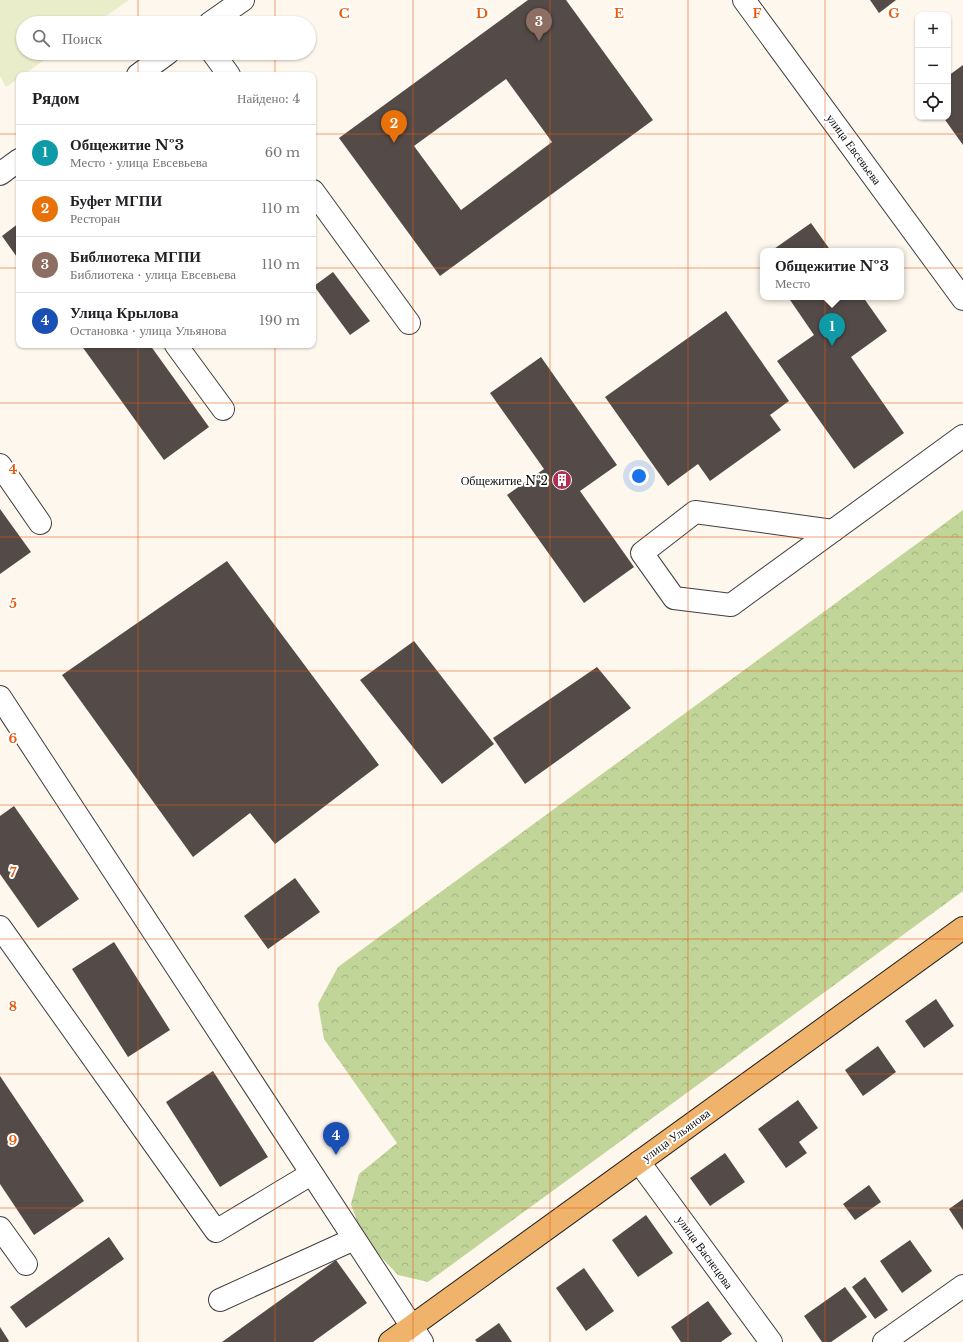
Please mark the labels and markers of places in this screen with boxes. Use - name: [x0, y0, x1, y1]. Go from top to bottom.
- pin: 3: [526, 8, 552, 41]
- pin: 2: [381, 110, 407, 143]
- pin: 1: [819, 313, 845, 346]
- building icon: Общежитие №2: [551, 469, 573, 491]
- place label: Общежитие №2: [461, 473, 548, 488]
- pin: 4: [323, 1122, 349, 1155]

